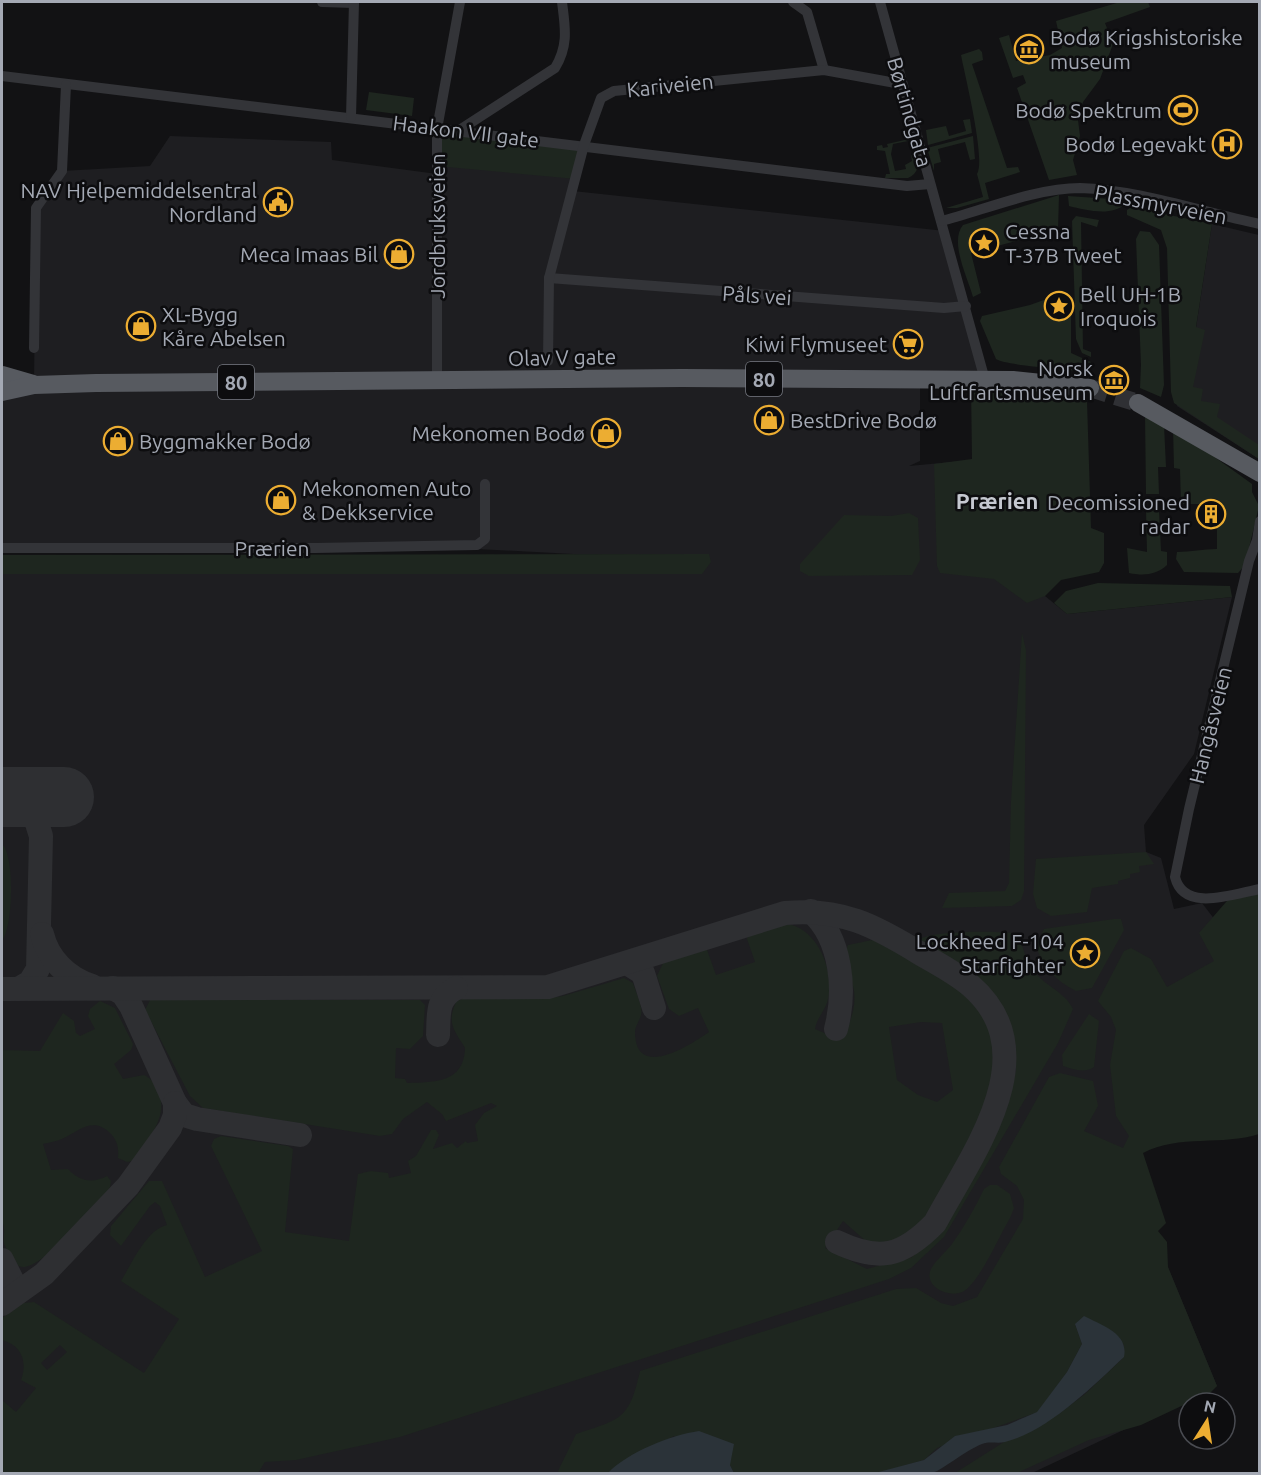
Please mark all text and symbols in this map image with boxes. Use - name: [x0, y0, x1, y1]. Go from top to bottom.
- place label: Bodø Krigshistoriske museum: [1050, 25, 1243, 73]
- museum icon: Bodø Krigshistoriske museum: [1013, 33, 1045, 65]
- street label: Børtindgata: [883, 54, 937, 170]
- street label: Kariveien: [625, 69, 715, 101]
- sports icon: Bodø Spektrum: [1167, 94, 1199, 126]
- place label: Bodø Spektrum: [1015, 98, 1162, 122]
- street label: Haakon VII gate: [392, 110, 540, 152]
- hospital icon: Bodø Legevakt: [1211, 128, 1243, 160]
- place label: Bodø Legevakt: [1065, 132, 1206, 156]
- street label: Jordbruksveien: [425, 153, 449, 299]
- place label: NAV Hjelpemiddelsentral Nordland: [21, 178, 257, 226]
- street label: Plassmyrveien: [1093, 179, 1229, 229]
- public building icon: NAV Hjelpemiddelsentral Nordland: [262, 186, 294, 218]
- place label: Cessna T-37B Tweet: [1005, 219, 1122, 267]
- place icon: Cessna T-37B Tweet: [968, 227, 1000, 259]
- shop icon: Meca Imaas Bil: [383, 238, 415, 270]
- place label: Meca Imaas Bil: [240, 242, 378, 266]
- street label: Påls vei: [721, 281, 793, 309]
- place label: Bell UH-1B Iroquois: [1080, 282, 1181, 330]
- place icon: Bell UH-1B Iroquois: [1043, 290, 1075, 322]
- place label: XL-Bygg Kåre Abelsen: [162, 302, 286, 350]
- shop icon: XL-Bygg Kåre Abelsen: [125, 310, 157, 342]
- supermarket icon: Kiwi Flymuseet: [892, 328, 924, 360]
- place label: Kiwi Flymuseet: [745, 332, 887, 356]
- street label: Olav V gate: [508, 344, 616, 370]
- place label: Norsk Luftfartsmuseum: [929, 356, 1093, 404]
- road number: 80: [746, 362, 782, 396]
- museum icon: Norsk Luftfartsmuseum: [1098, 364, 1130, 396]
- road number: 80: [218, 365, 254, 399]
- shop icon: BestDrive Bodø: [753, 404, 785, 436]
- place label: BestDrive Bodø: [790, 408, 937, 432]
- shop icon: Mekonomen Bodø: [590, 417, 622, 449]
- place label: Mekonomen Bodø: [412, 421, 585, 445]
- shop icon: Byggmakker Bodø: [102, 425, 134, 457]
- place label: Byggmakker Bodø: [139, 429, 311, 453]
- place label: Mekonomen Auto & Dekkservice: [302, 476, 471, 524]
- shop icon: Mekonomen Auto & Dekkservice: [265, 484, 297, 516]
- district label: Prærien: [956, 488, 1038, 513]
- place label: Decomissioned radar: [1047, 490, 1190, 538]
- building icon: Decomissioned radar: [1195, 498, 1227, 530]
- street label: Prærien: [234, 536, 310, 560]
- street label: Hangåsveien: [1184, 664, 1236, 786]
- place label: Lockheed F-104 Starfighter: [916, 929, 1064, 977]
- place icon: Lockheed F-104 Starfighter: [1069, 937, 1101, 969]
- north arrow: [1177, 1391, 1237, 1451]
- text: N: [1202, 1396, 1218, 1416]

